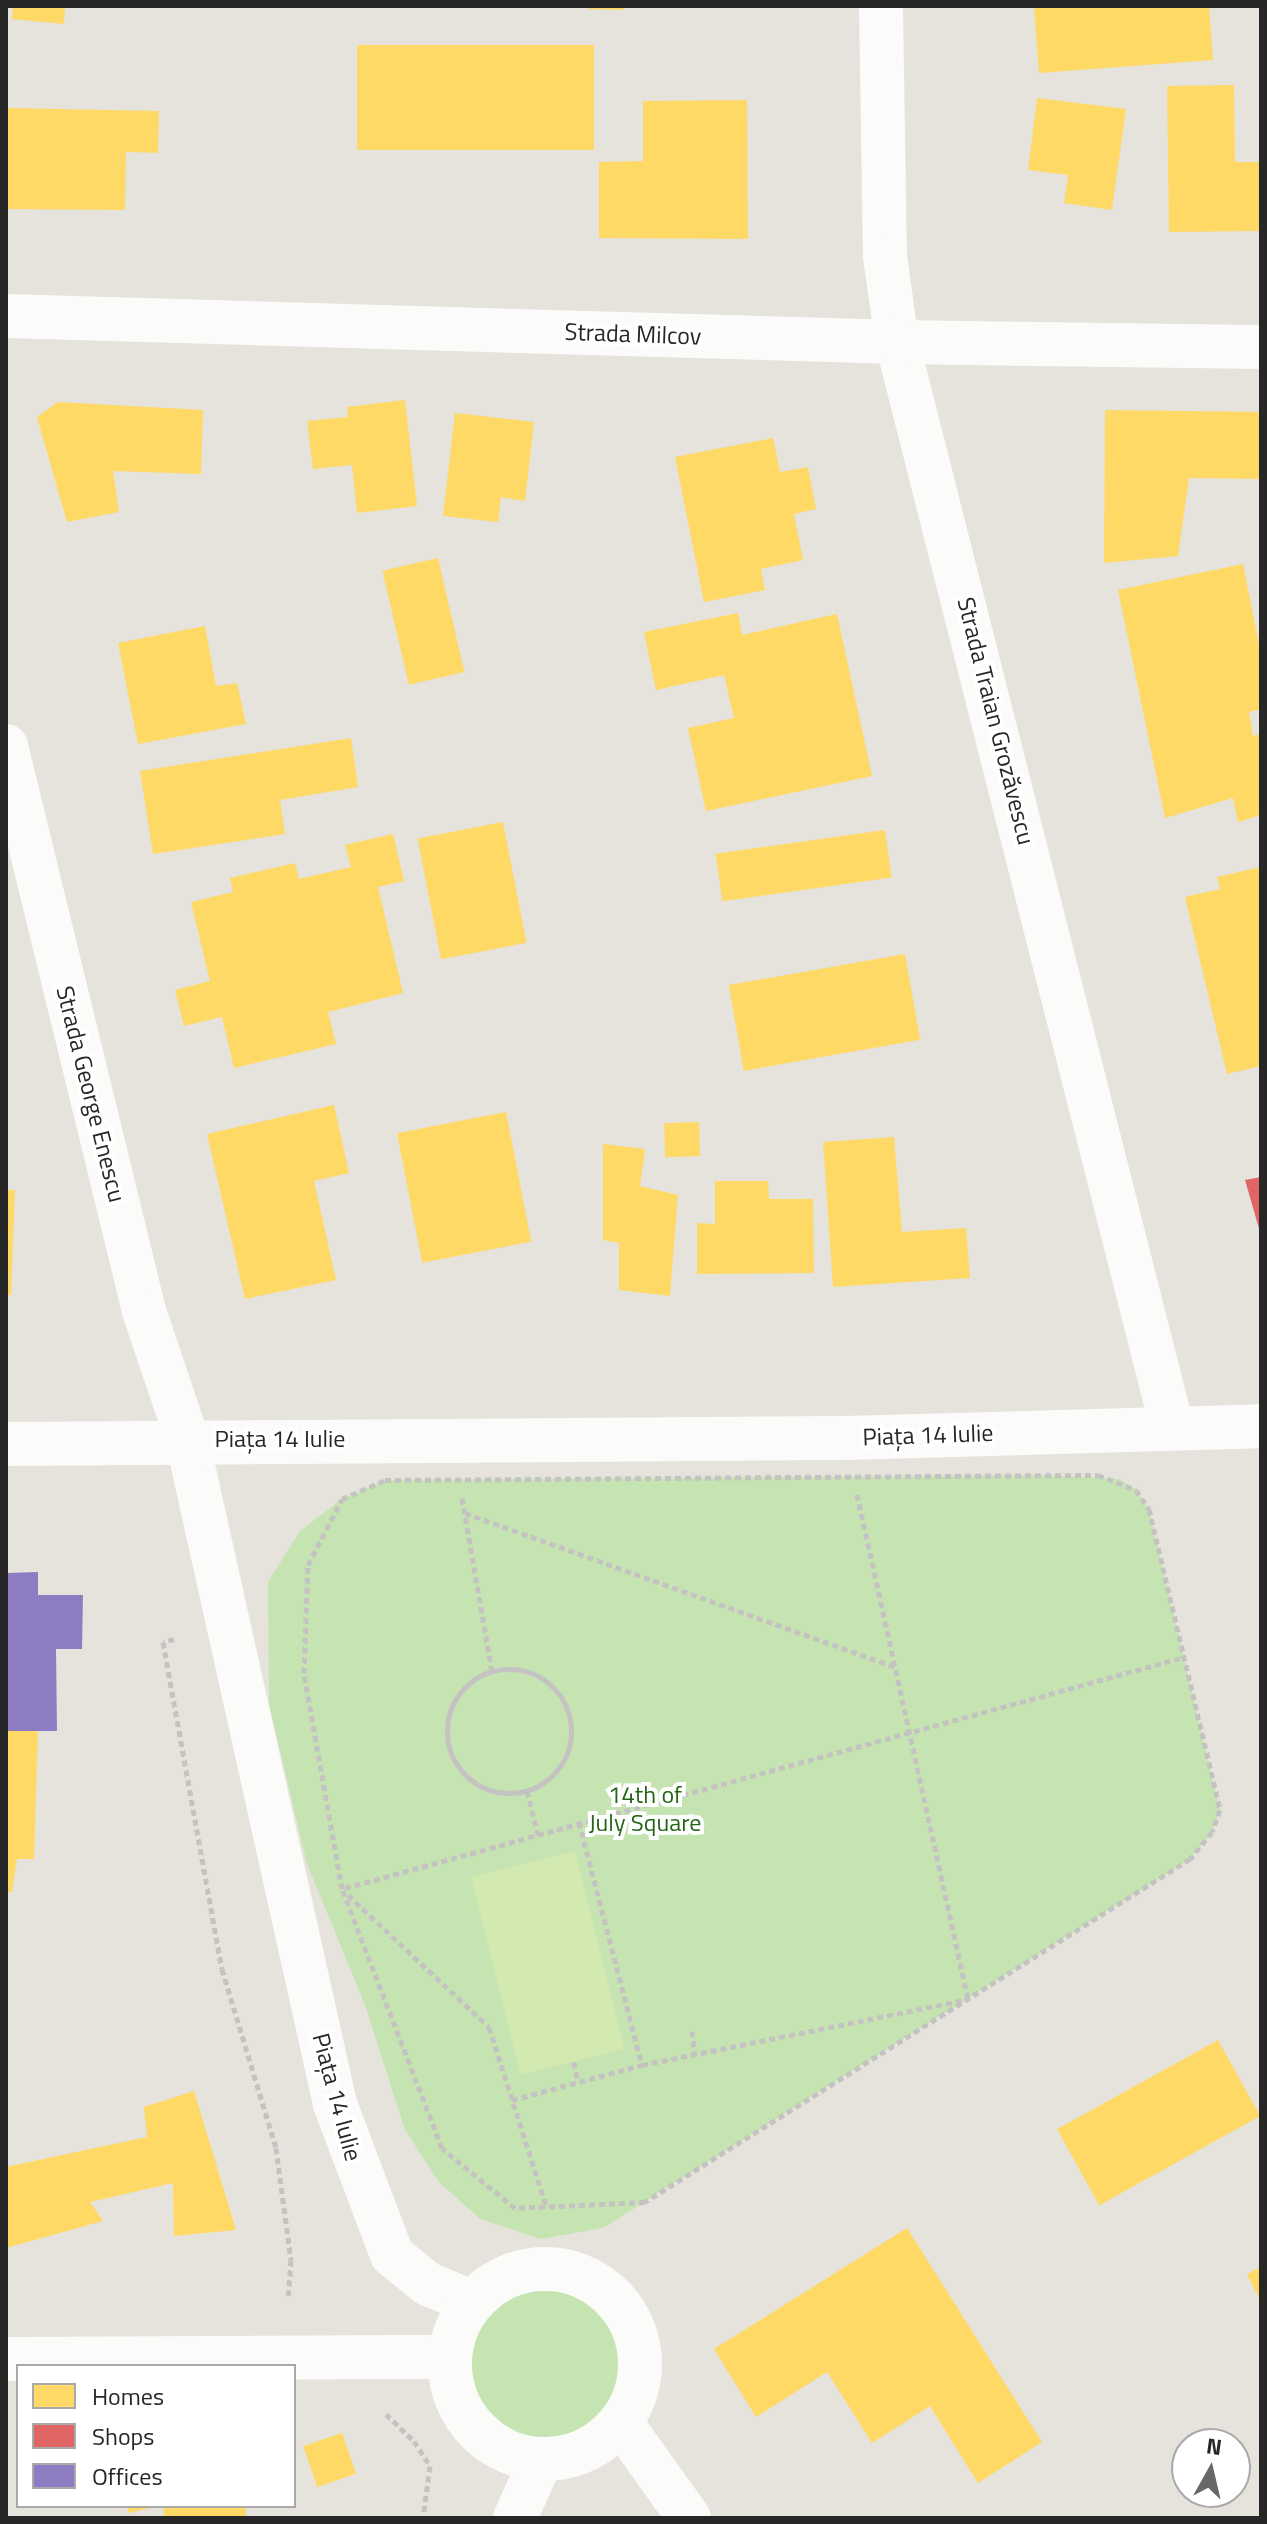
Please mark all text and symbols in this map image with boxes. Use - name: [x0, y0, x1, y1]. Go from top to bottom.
- street label: Strada Milcov: [564, 317, 702, 351]
- street label: Strada Traian Grozăvescu: [951, 594, 1041, 848]
- street label: Strada George Enescu: [50, 983, 132, 1205]
- street label: Piața 14 Iulie: [862, 1418, 994, 1452]
- street label: Piața 14 Iulie: [215, 1425, 345, 1453]
- park label: 14th of July Square: [589, 1781, 701, 1837]
- street label: Piața 14 Iulie: [306, 2030, 368, 2164]
- legend: [16, 2364, 296, 2508]
- text: Homes: [92, 2378, 164, 2414]
- text: Shops: [92, 2418, 154, 2454]
- north arrow: [1171, 2428, 1251, 2508]
- text: N: [1204, 2428, 1224, 2464]
- text: Offices: [92, 2458, 163, 2494]

